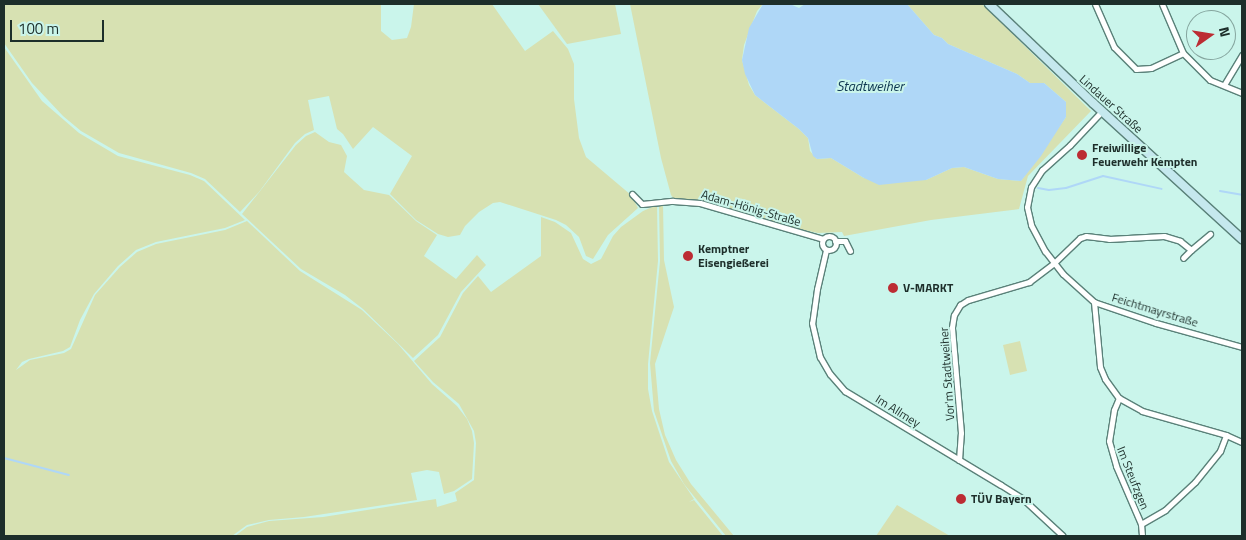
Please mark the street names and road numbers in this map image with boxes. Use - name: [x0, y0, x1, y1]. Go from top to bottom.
- street label: Lindauer Straße: [1076, 72, 1146, 136]
- street label: Adam-Hönig-Straße: [700, 187, 802, 229]
- street label: Feichtmayrstraße: [1110, 290, 1200, 330]
- street label: Vor'm Stadtweiher: [937, 327, 957, 421]
- street label: Im Allmey: [873, 392, 923, 430]
- street label: Im Steufzgen: [1114, 444, 1152, 512]

